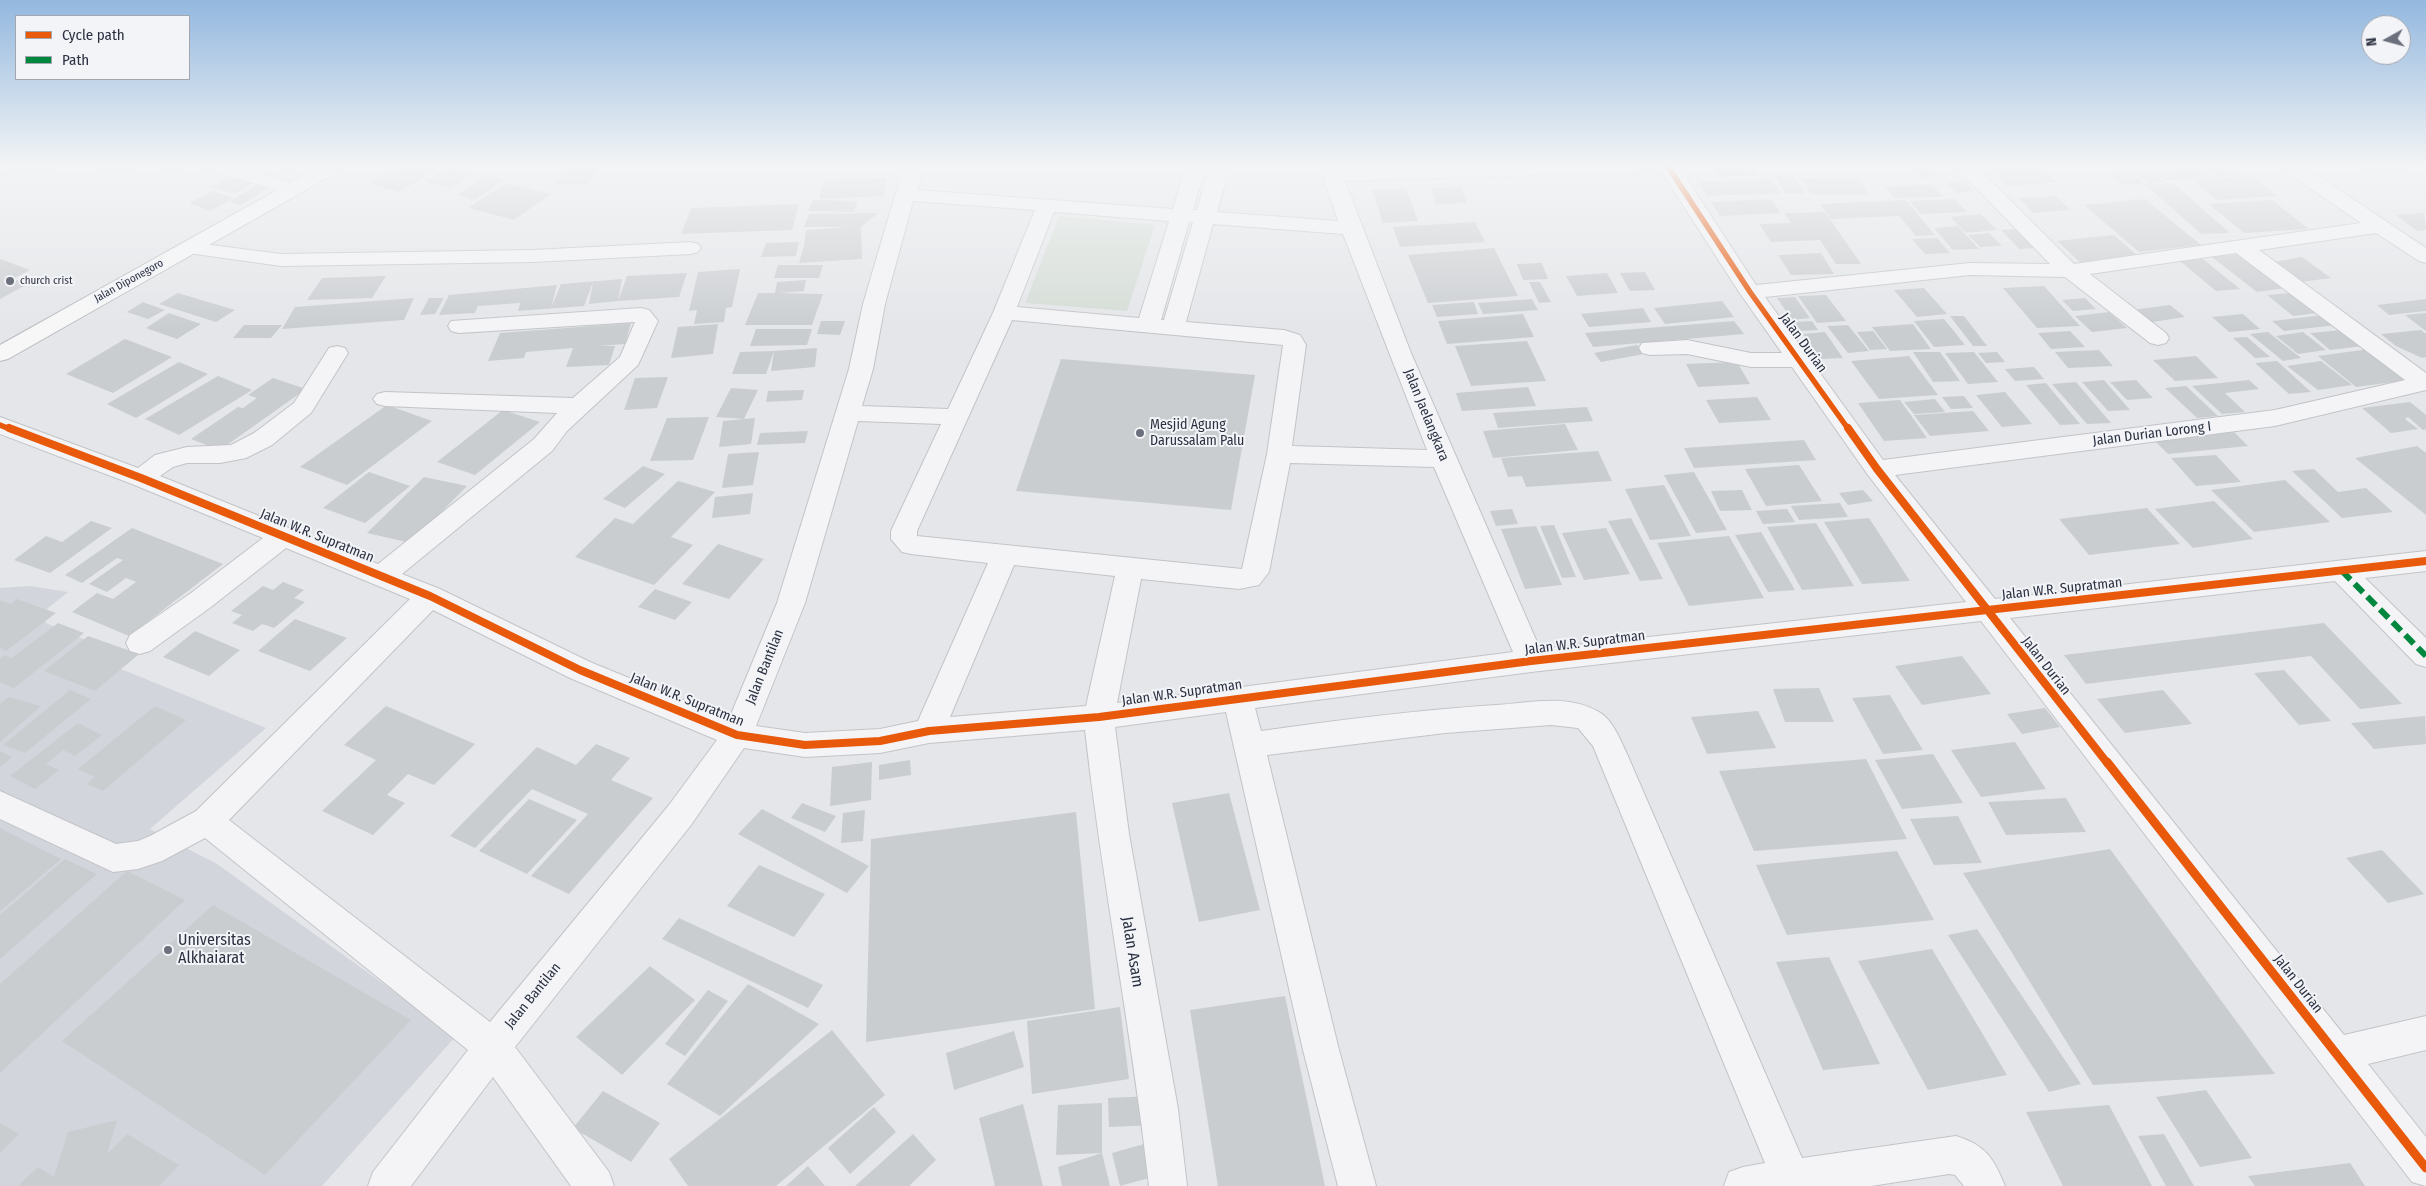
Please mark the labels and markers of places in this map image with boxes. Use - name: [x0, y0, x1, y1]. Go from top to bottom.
- place label: church crist: [20, 274, 72, 288]
- marker: church crist: [4, 275, 16, 287]
- place label: Mesjid Agung Darussalam Palu: [1150, 417, 1244, 450]
- marker: Mesjid Agung Darussalam Palu: [1134, 427, 1146, 439]
- place label: Universitas Alkhaiarat: [178, 931, 251, 969]
- marker: Universitas Alkhaiarat: [162, 944, 174, 956]

